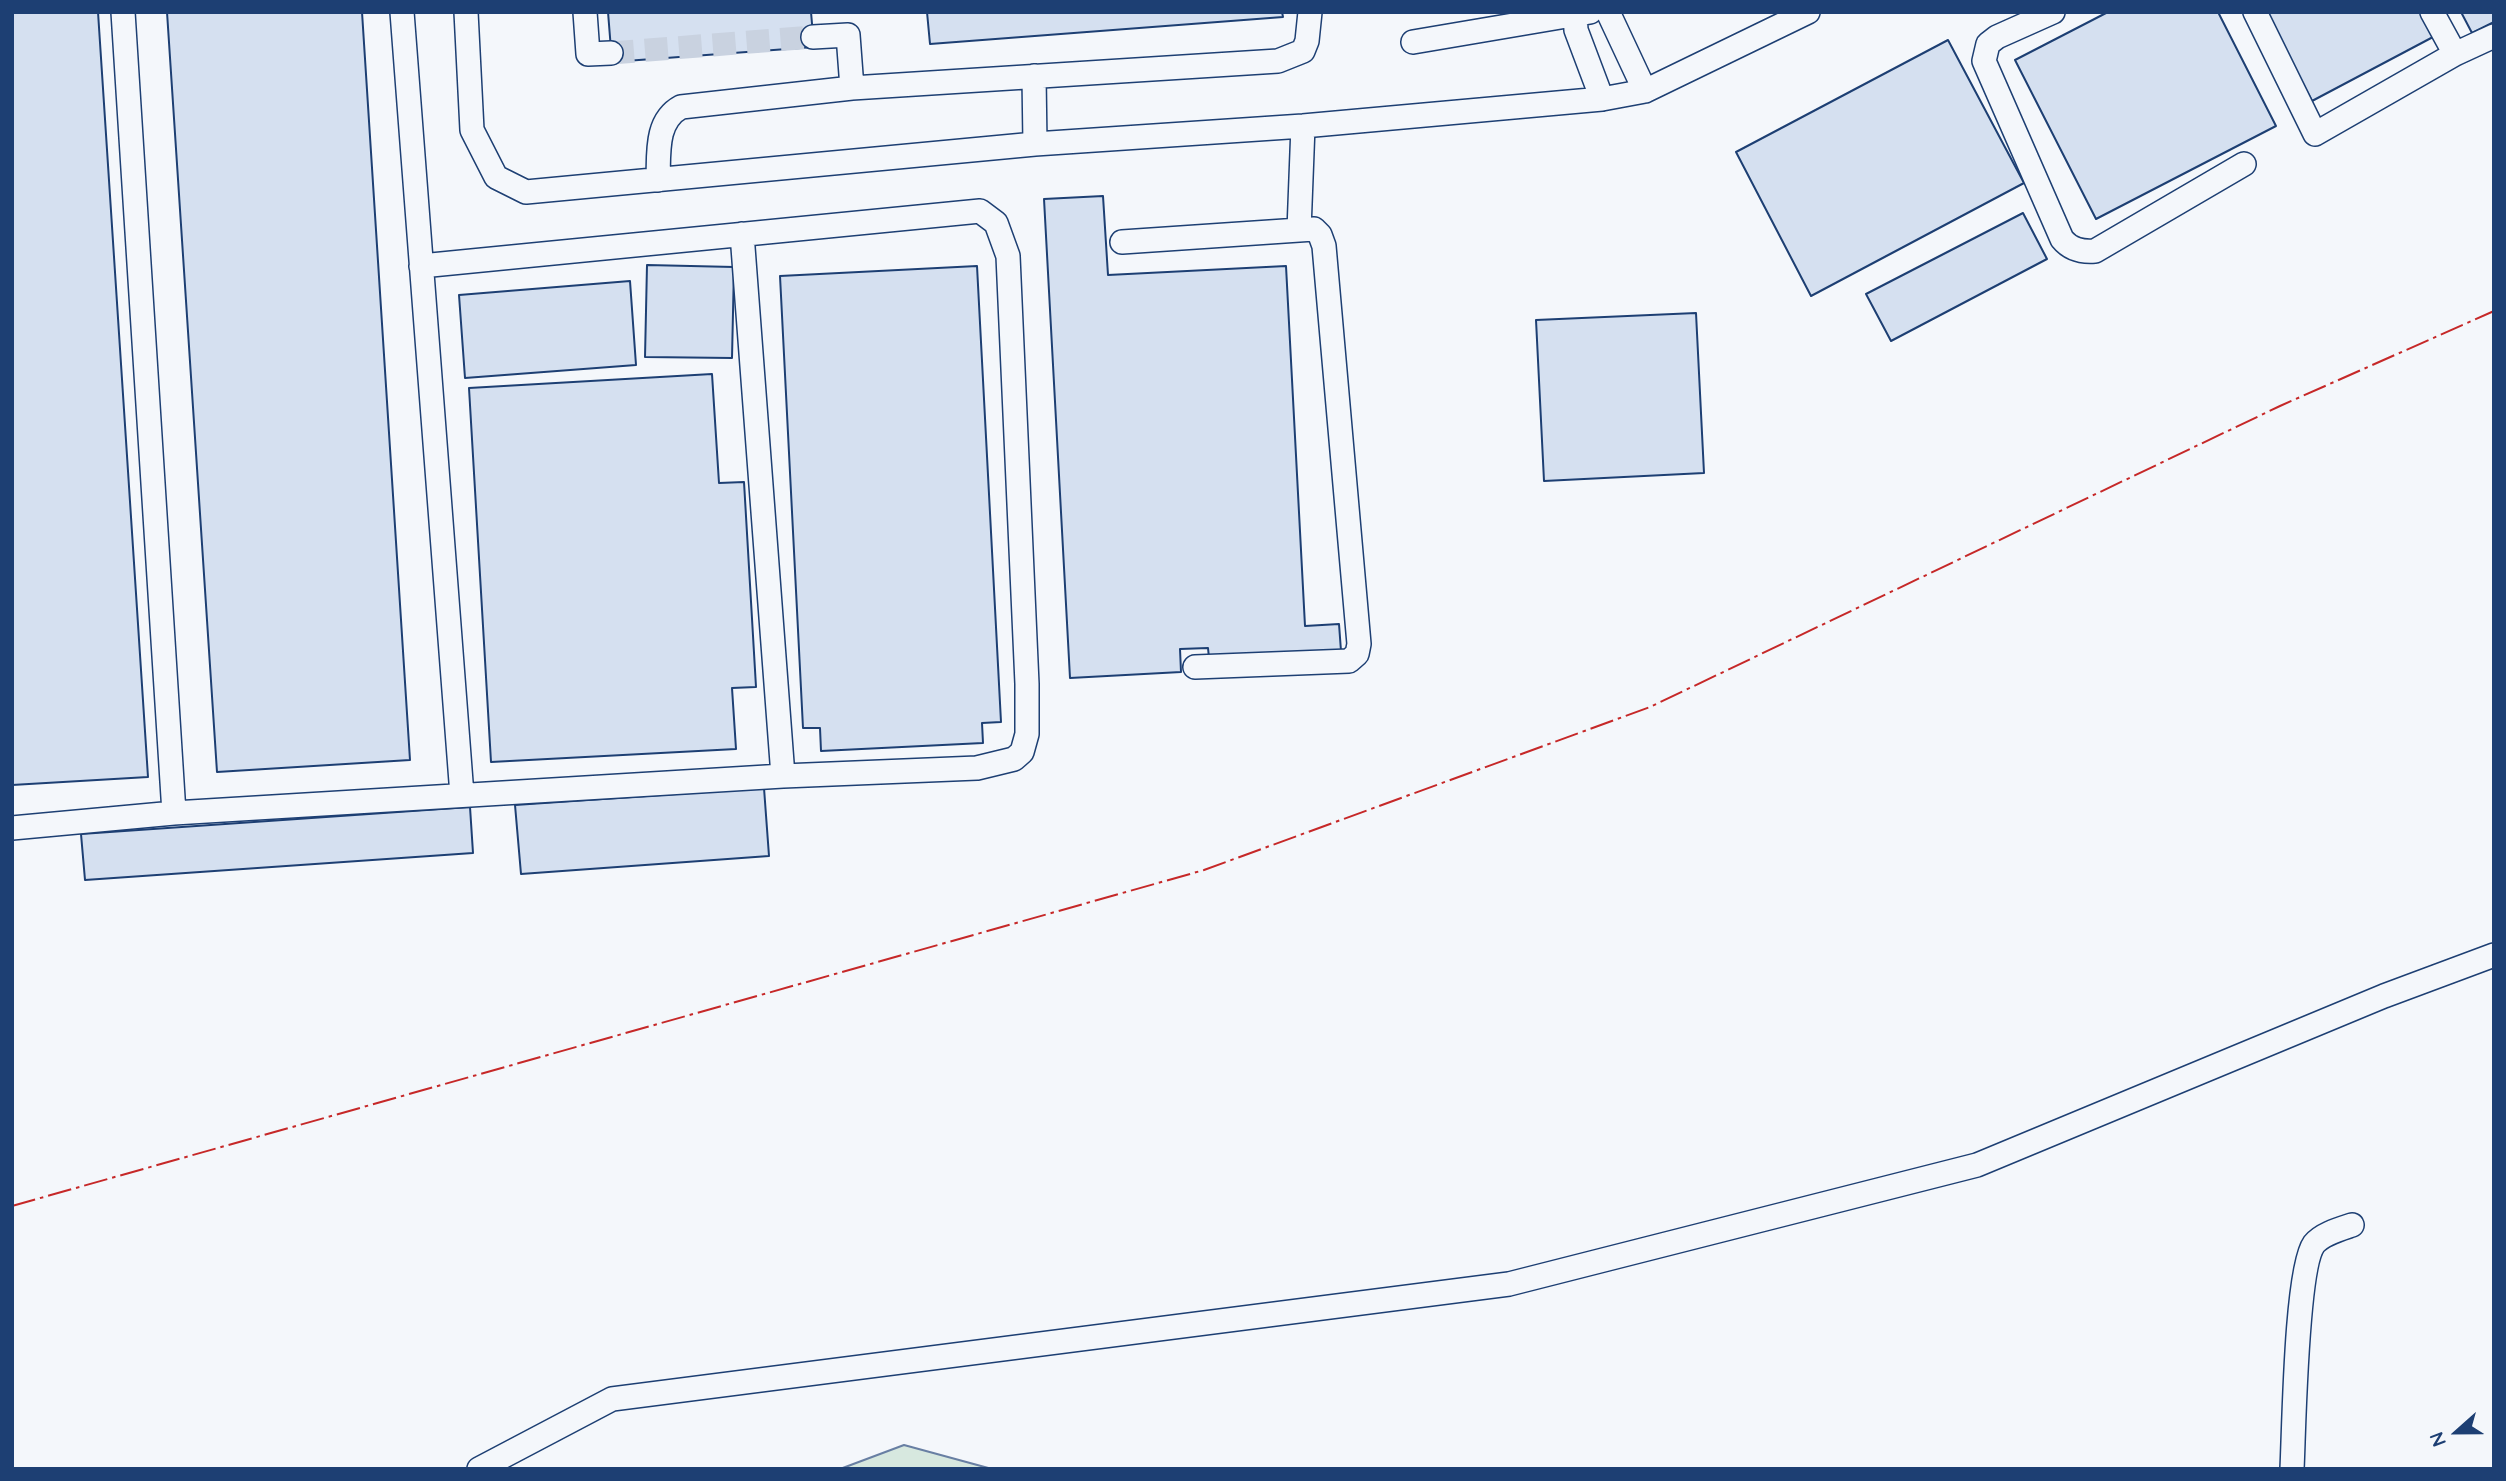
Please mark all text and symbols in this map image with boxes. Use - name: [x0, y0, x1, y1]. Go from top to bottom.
- north arrow: [2422, 1397, 2492, 1467]
- text: N: [2424, 1429, 2451, 1450]

